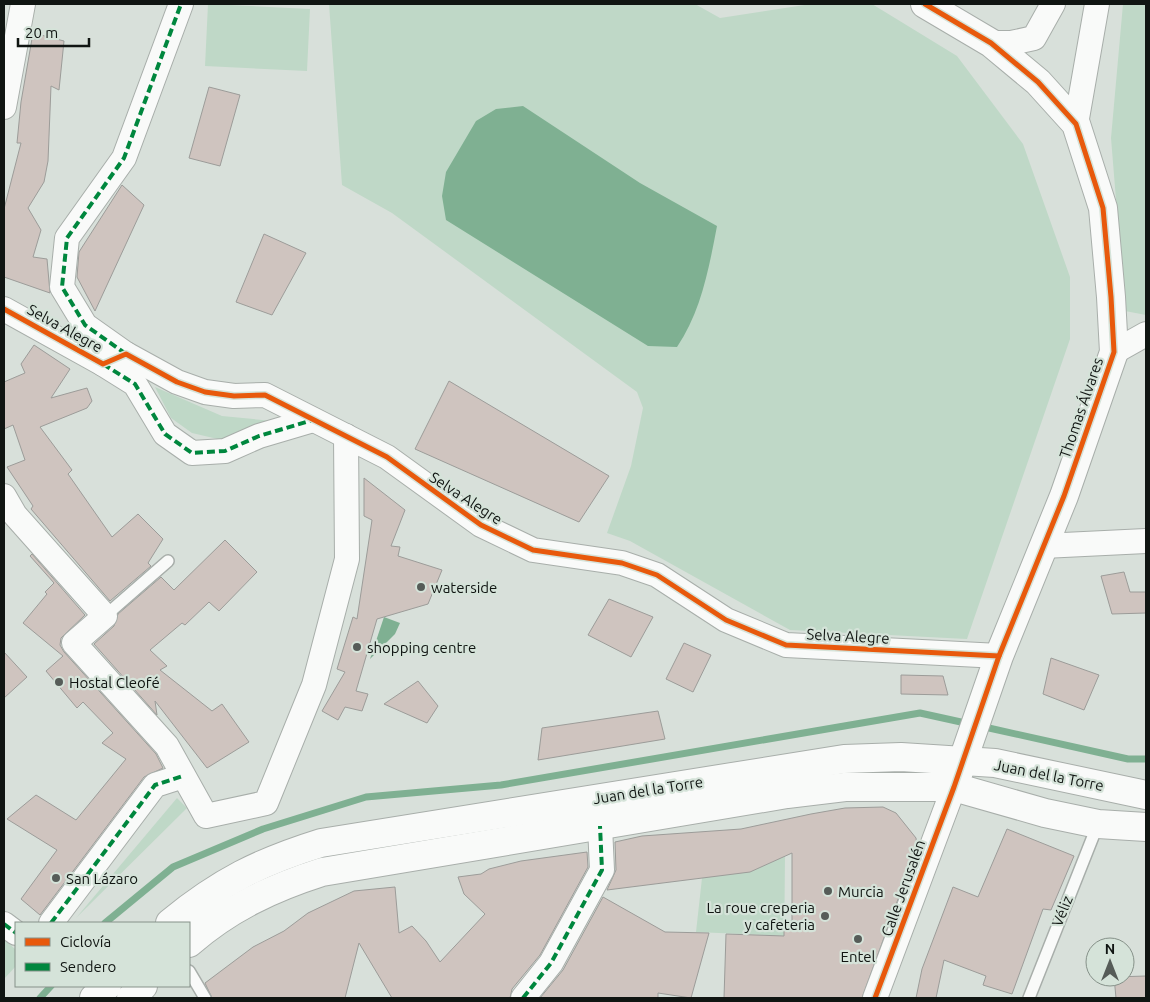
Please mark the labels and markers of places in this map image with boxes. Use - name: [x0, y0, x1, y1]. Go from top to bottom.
- place label: waterside: [431, 579, 497, 596]
- marker: waterside: [415, 581, 427, 593]
- place label: shopping centre: [367, 639, 476, 656]
- marker: shopping centre: [351, 641, 363, 653]
- place label: Hostal Cleofé: [69, 674, 160, 691]
- marker: Hostal Cleofé: [53, 676, 65, 688]
- place label: San Lázaro: [66, 870, 138, 887]
- marker: San Lázaro: [50, 872, 62, 884]
- place label: Murcia: [838, 883, 884, 900]
- marker: Murcia: [822, 885, 834, 897]
- place label: La roue creperia y cafeteria: [706, 899, 815, 933]
- marker: La roue creperia y cafeteria: [819, 910, 831, 922]
- marker: Entel: [852, 933, 864, 945]
- place label: Entel: [840, 948, 876, 965]

